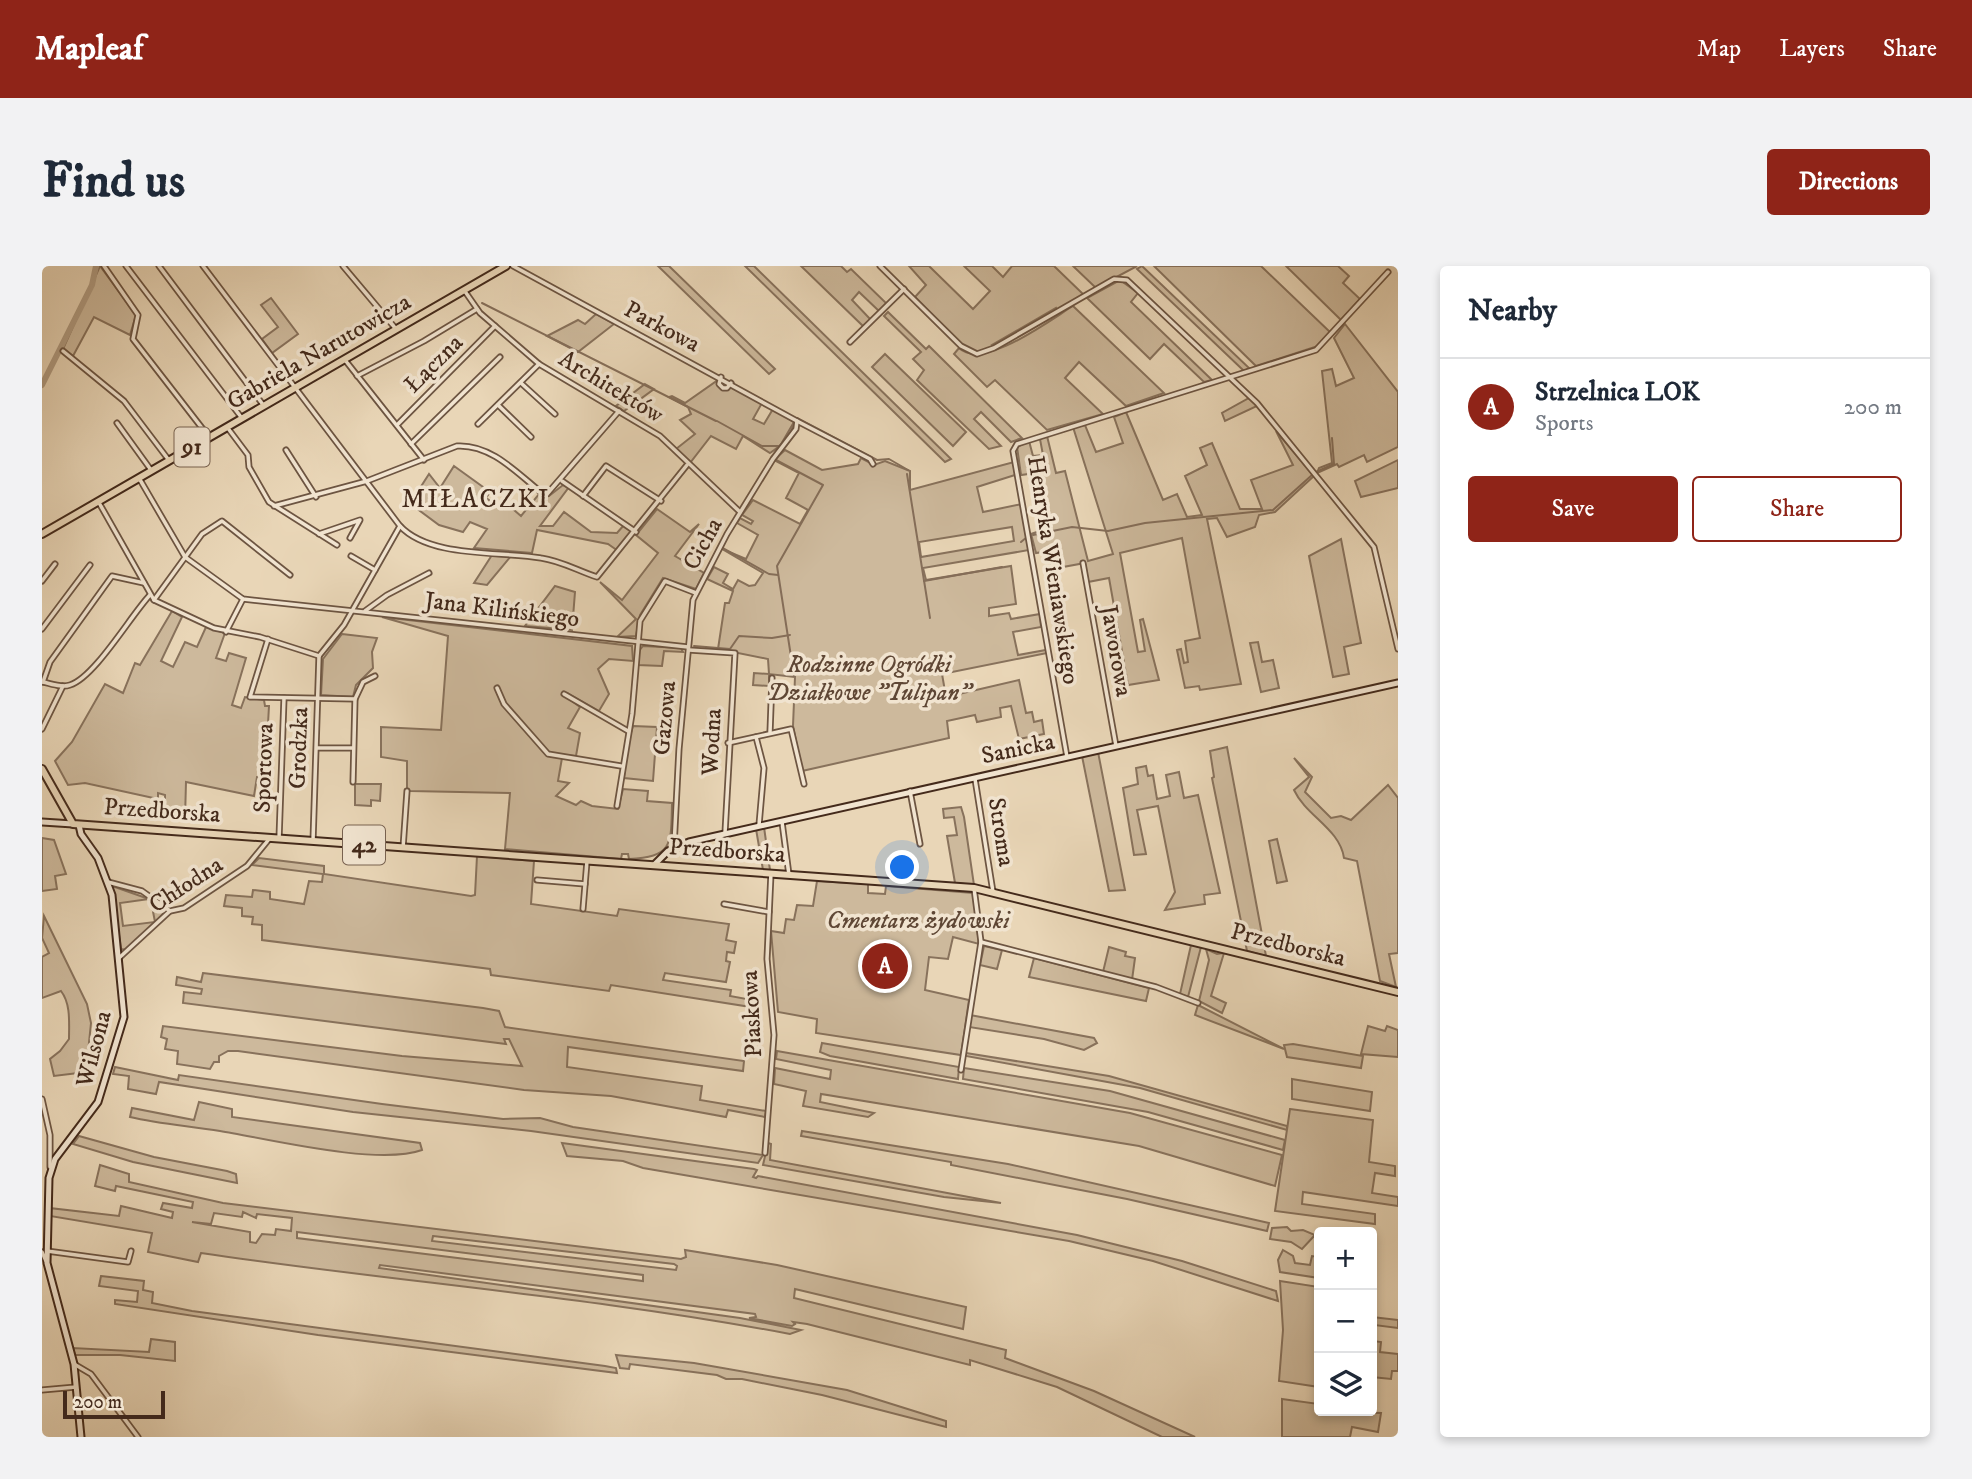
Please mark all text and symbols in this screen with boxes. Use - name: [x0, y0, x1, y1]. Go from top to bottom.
- text: Mapleaf: [35, 29, 144, 70]
- text: Map: [1697, 34, 1741, 64]
- text: Layers: [1779, 34, 1845, 64]
- text: Share: [1883, 34, 1937, 64]
- button: Directions: [1767, 149, 1930, 215]
- text: Find us: [42, 151, 185, 213]
- street label: Gabriela Narutowicza: [222, 287, 417, 417]
- text: Nearby: [1468, 293, 1557, 330]
- street label: Parkowa: [619, 295, 706, 360]
- street label: Łączna: [398, 328, 470, 400]
- street label: Architektów: [553, 344, 670, 430]
- text: Strzelnica LOK: [1535, 376, 1700, 409]
- text: A: [1484, 393, 1498, 422]
- text: 200 m: [1844, 393, 1902, 422]
- text: Sports: [1535, 409, 1593, 438]
- road number: 91: [174, 428, 210, 466]
- street label: Henryka Wieniawskiego: [1020, 454, 1086, 686]
- button: Save: [1468, 476, 1678, 542]
- button: Share: [1692, 476, 1902, 542]
- district label: MIŁACZKI: [402, 483, 550, 516]
- street label: Cicha: [677, 512, 730, 575]
- street label: Jana Kilińskiego: [421, 585, 581, 634]
- street label: Jaworowa: [1093, 601, 1139, 700]
- park label: Rodzinne Ogródki Działkowe "Tulipan": [767, 650, 974, 708]
- street label: Gazowa: [647, 679, 683, 756]
- street label: Grodzka: [283, 706, 315, 789]
- street label: Wodna: [695, 707, 729, 777]
- street label: Sportowa: [247, 722, 281, 814]
- street label: Sanicka: [979, 726, 1058, 771]
- street label: Przedborska: [103, 792, 222, 830]
- street label: Stroma: [981, 796, 1021, 869]
- road number: 42: [343, 825, 385, 864]
- street label: Przedborska: [668, 832, 787, 870]
- street label: Chłodna: [143, 850, 229, 920]
- your location: [885, 850, 919, 884]
- park label: Cmentarz żydowski: [827, 906, 1011, 936]
- street label: Przedborska: [1228, 916, 1349, 974]
- pin: A: [862, 940, 908, 992]
- street label: Piaskowa: [735, 969, 769, 1058]
- street label: Wilsona: [69, 1007, 119, 1091]
- map controls: [1314, 1227, 1377, 1416]
- button: +: [1314, 1227, 1377, 1290]
- button: −: [1314, 1290, 1377, 1353]
- button: layers: [1314, 1353, 1377, 1416]
- scale bar: [63, 1388, 164, 1420]
- text: 200 m: [74, 1391, 122, 1414]

